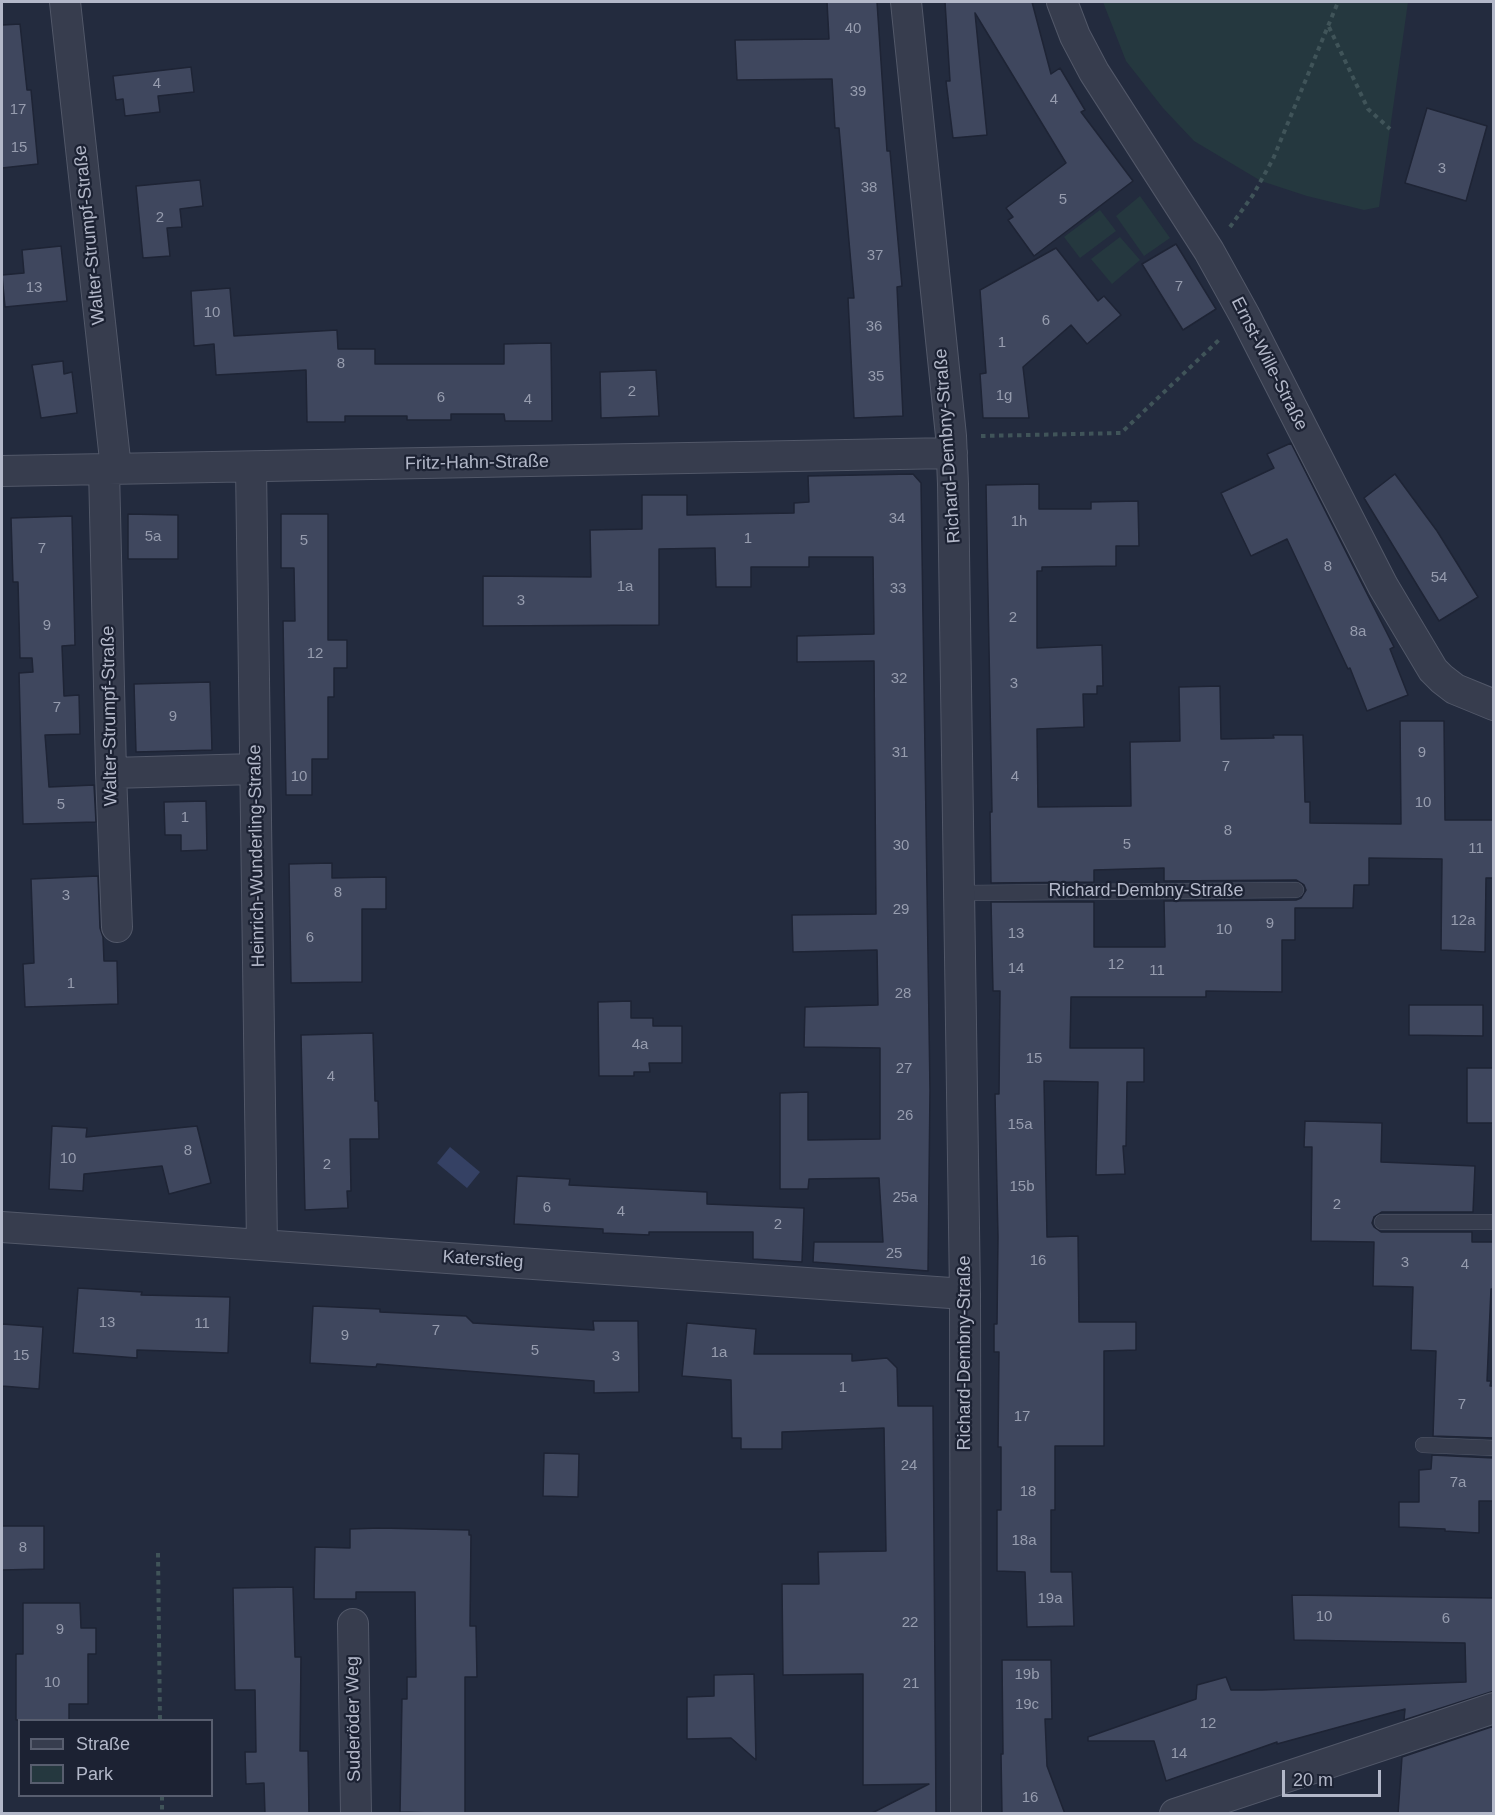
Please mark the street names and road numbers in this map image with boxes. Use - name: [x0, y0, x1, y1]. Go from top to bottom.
- street label: Walter-Strumpf-Straße: [70, 144, 110, 326]
- street label: Ernst-Wille-Straße: [1226, 294, 1312, 434]
- street label: Richard-Dembny-Straße: [930, 348, 966, 544]
- street label: Fritz-Hahn-Straße: [405, 451, 549, 475]
- street label: Walter-Strumpf-Straße: [98, 626, 122, 806]
- street label: Heinrich-Wunderling-Straße: [244, 744, 270, 968]
- street label: Richard-Dembny-Straße: [1048, 880, 1244, 902]
- street label: Katerstieg: [442, 1246, 524, 1274]
- street label: Richard-Dembny-Straße: [954, 1255, 976, 1451]
- street label: Suderöder Weg: [342, 1656, 366, 1782]

